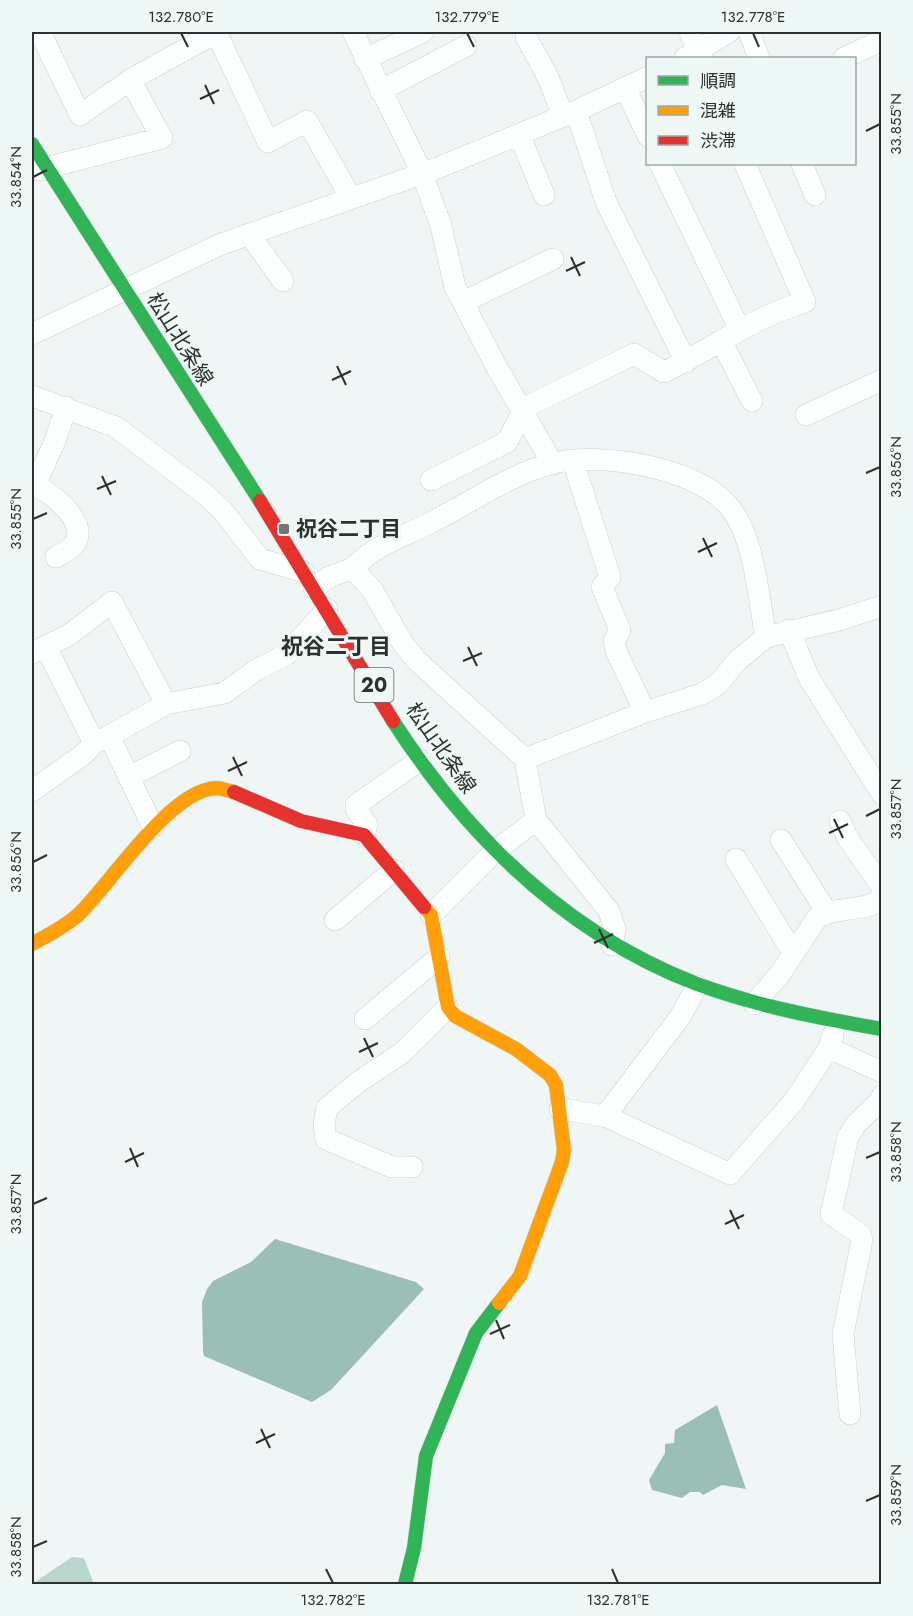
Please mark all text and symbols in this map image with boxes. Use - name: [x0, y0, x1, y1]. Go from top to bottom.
- text: 132.780°E: [148, 6, 214, 28]
- text: 132.779°E: [435, 6, 499, 28]
- text: 132.778°E: [721, 6, 785, 28]
- legend: [646, 57, 856, 165]
- text: 順調: [700, 68, 736, 94]
- text: 33.855°N: [885, 93, 907, 155]
- text: 混雑: [700, 98, 736, 124]
- text: 渋滞: [700, 128, 736, 154]
- text: 33.854°N: [5, 146, 27, 208]
- street label: 松山北条線: [139, 287, 221, 391]
- text: 33.856°N: [885, 436, 907, 498]
- text: 33.855°N: [5, 488, 27, 550]
- place label: 祝谷二丁目: [296, 514, 401, 544]
- marker: 祝谷二丁目: [277, 522, 291, 536]
- district label: 祝谷二丁目: [281, 630, 391, 662]
- road number: 20: [354, 668, 394, 702]
- street label: 松山北条線: [399, 696, 483, 800]
- text: 33.857°N: [885, 779, 907, 839]
- text: 33.856°N: [5, 831, 27, 893]
- text: 33.858°N: [885, 1121, 907, 1183]
- text: 33.857°N: [5, 1174, 27, 1234]
- text: 33.859°N: [885, 1464, 907, 1526]
- text: 33.858°N: [5, 1516, 27, 1578]
- text: 132.782°E: [301, 1589, 366, 1611]
- text: 132.781°E: [586, 1589, 650, 1611]

